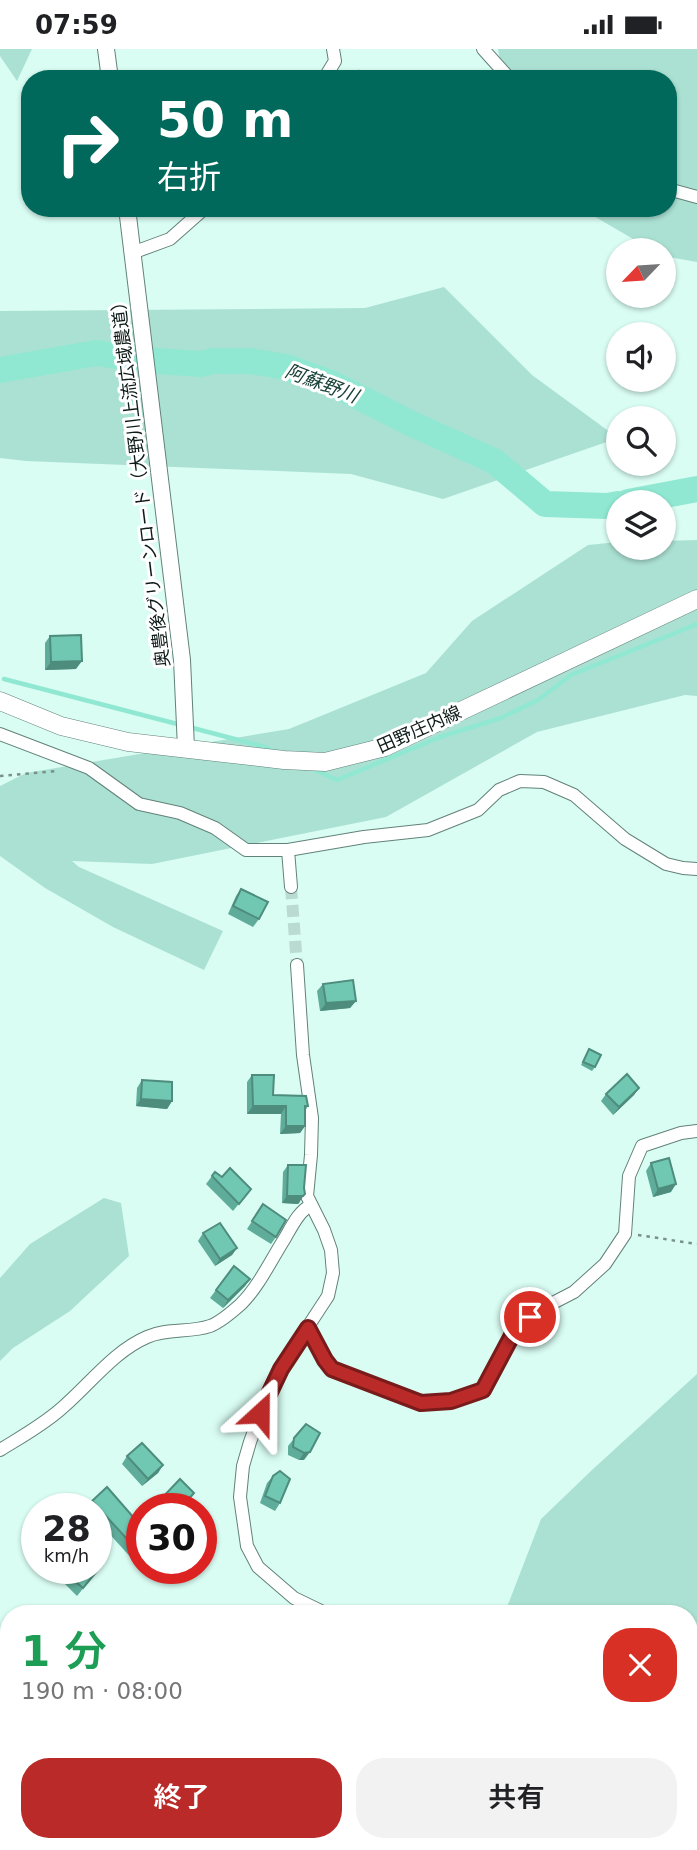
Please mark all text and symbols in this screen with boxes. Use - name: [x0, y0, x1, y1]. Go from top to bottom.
- text: 07:59: [35, 10, 118, 40]
- text: 50 m: [157, 92, 293, 149]
- icon: right: [42, 98, 133, 189]
- text: 右折: [157, 158, 221, 196]
- north arrow: [606, 238, 676, 308]
- map controls: [606, 238, 676, 560]
- street label: 奥豊後グリーンロード（大野川上流広域農道）: [107, 292, 173, 668]
- button: sound: [606, 322, 676, 392]
- water label: 阿蘇野川: [283, 359, 363, 408]
- button: search: [606, 406, 676, 476]
- button: layers: [606, 490, 676, 560]
- street label: 田野庄内線: [374, 701, 464, 757]
- pin: [500, 1287, 560, 1347]
- icon: arrive: [511, 1298, 549, 1336]
- position arrow: [223, 1376, 297, 1450]
- speed limit sign: 30: [126, 1493, 217, 1584]
- text: 28: [42, 1509, 91, 1549]
- text: km/h: [44, 1545, 89, 1566]
- text: 1 分: [21, 1627, 107, 1676]
- button: close: [603, 1628, 677, 1702]
- text: 190 m · 08:00: [21, 1678, 183, 1704]
- button: 終了: [21, 1758, 342, 1838]
- button: 共有: [356, 1758, 677, 1838]

